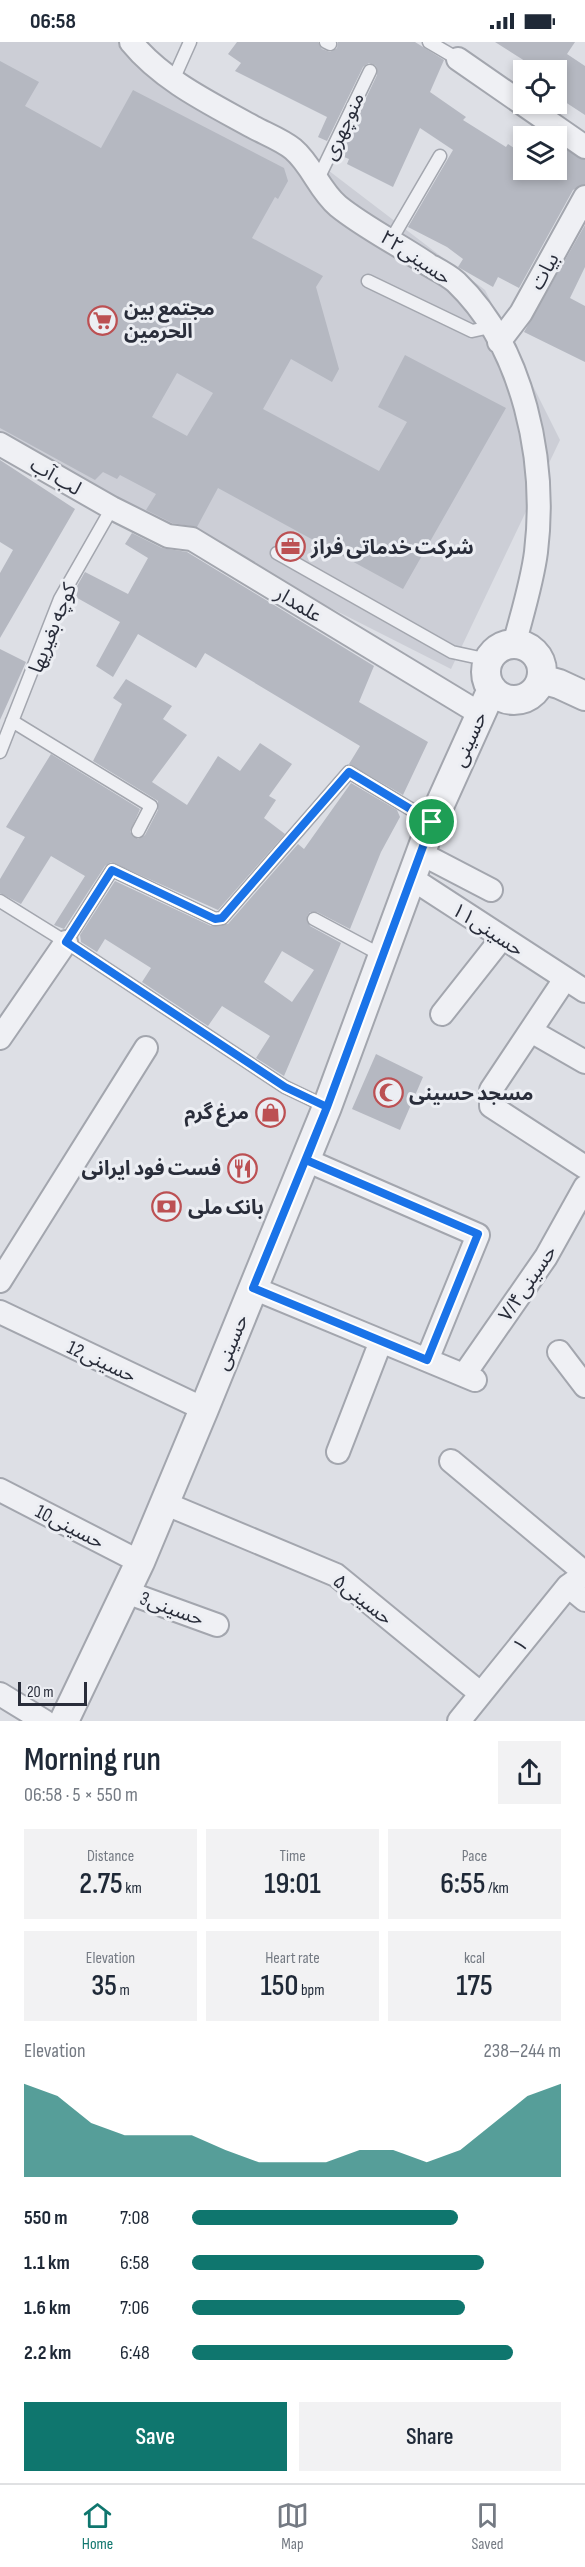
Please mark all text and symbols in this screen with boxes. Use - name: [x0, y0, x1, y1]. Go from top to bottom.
- text: 06:58: [30, 8, 76, 35]
- map controls: [513, 60, 567, 180]
- button: locate: [513, 60, 567, 114]
- street label: منوچهری: [318, 89, 370, 164]
- button: layers: [513, 126, 567, 180]
- street label: حسینی۲۲: [375, 225, 456, 290]
- street label: بیات: [525, 249, 565, 294]
- place label: مجتمع بین الحرمین: [124, 297, 215, 344]
- supermarket icon: مجتمع بین الحرمین: [87, 304, 119, 336]
- street label: لب آب: [26, 453, 85, 501]
- office icon: شرکت خدماتی فراز: [274, 531, 306, 563]
- place label: شرکت خدماتی فراز: [310, 536, 474, 560]
- street label: کوچه بغیریها: [24, 579, 82, 677]
- street label: علمدار: [270, 581, 326, 628]
- street label: حسینی: [447, 708, 493, 771]
- pin: [406, 796, 457, 847]
- icon: arrive: [415, 805, 448, 838]
- street label: حسینی۱۱: [447, 898, 528, 962]
- mosque icon: مسجد حسینی: [372, 1077, 404, 1109]
- place label: مسجد حسینی: [409, 1082, 533, 1106]
- shop icon: مرغ گرم: [254, 1096, 286, 1128]
- place label: مرغ گرم: [185, 1101, 249, 1127]
- restaurant icon: فست فود ایرانی: [226, 1152, 258, 1184]
- place label: فست فود ایرانی: [82, 1157, 221, 1181]
- bank icon: بانک ملی: [151, 1191, 183, 1223]
- place label: بانک ملی: [188, 1196, 264, 1220]
- street label: حسینی۷/۴: [494, 1241, 562, 1326]
- street label: حسینی: [210, 1311, 254, 1374]
- street label: حسینی12: [63, 1336, 140, 1388]
- street label: حسینی10: [31, 1499, 108, 1554]
- street label: حسینی۵: [328, 1569, 397, 1631]
- street label: حسینی3: [136, 1586, 207, 1632]
- street label: ۱: [508, 1634, 534, 1658]
- scale bar: [18, 1679, 87, 1706]
- text: 20 m: [27, 1683, 54, 1702]
- text: Morning run: [24, 1740, 161, 1780]
- button: share: [498, 1741, 561, 1804]
- text: 06:58 · 5 × 550 m: [24, 1783, 138, 1807]
- text: Distance: [87, 1847, 134, 1866]
- text: Time: [279, 1847, 306, 1866]
- text: Pace: [462, 1847, 487, 1866]
- text: 2.75: [79, 1866, 123, 1902]
- text: 19:01: [264, 1866, 321, 1902]
- text: 6:55: [440, 1866, 486, 1902]
- text: km: [123, 1879, 142, 1898]
- text: /km: [486, 1879, 509, 1898]
- text: Elevation: [86, 1949, 135, 1968]
- text: Heart rate: [265, 1949, 320, 1968]
- text: kcal: [464, 1949, 485, 1968]
- text: 35: [91, 1968, 117, 2004]
- text: 150: [261, 1968, 298, 2004]
- text: 175: [456, 1968, 493, 2004]
- text: m: [117, 1981, 130, 2000]
- text: bpm: [298, 1981, 324, 2000]
- text: Elevation: [24, 2039, 86, 2063]
- text: 238–244 m: [484, 2039, 561, 2063]
- text: 550 m: [24, 2206, 67, 2230]
- text: 7:08: [120, 2206, 149, 2230]
- text: 1.1 km: [24, 2251, 70, 2275]
- text: 6:58: [120, 2251, 149, 2275]
- text: 1.6 km: [24, 2296, 71, 2320]
- text: 7:06: [120, 2296, 149, 2320]
- text: 2.2 km: [24, 2341, 71, 2365]
- text: 6:48: [120, 2341, 150, 2365]
- button: Save: [24, 2402, 287, 2471]
- button: Share: [299, 2402, 561, 2471]
- tab: Home: [81, 2499, 114, 2554]
- tab: Map: [276, 2499, 309, 2554]
- tab: Saved: [471, 2499, 504, 2554]

